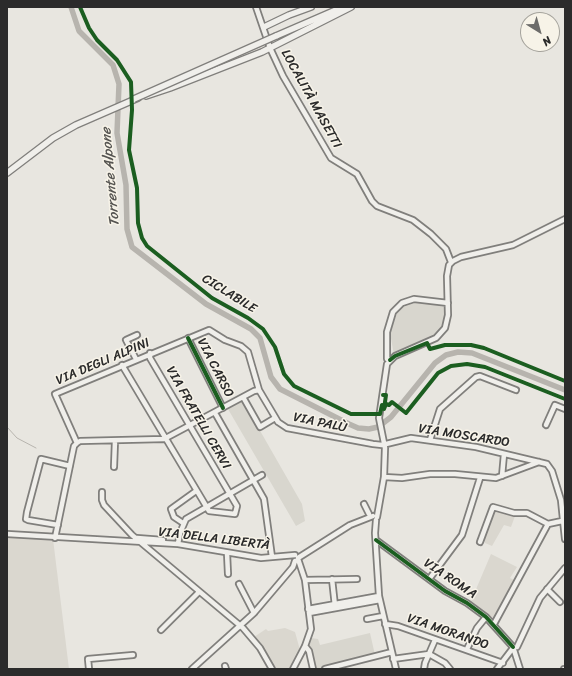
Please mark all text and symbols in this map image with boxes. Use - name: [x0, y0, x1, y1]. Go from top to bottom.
- north arrow: [520, 12, 560, 52]
- text: N: [538, 31, 556, 51]
- street label: LOCALITÀ MASETTI: [277, 47, 345, 151]
- water label: Torrente Alpone: [98, 127, 124, 227]
- street label: CICLABILE: [199, 271, 259, 317]
- street label: VIA DEGLI ALPINI: [54, 335, 152, 389]
- street label: VIA CARSO: [193, 336, 237, 400]
- street label: VIA FRATELLI CERVI: [162, 364, 234, 472]
- street label: VIA PALÙ: [292, 410, 348, 436]
- street label: VIA MOSCARDO: [417, 421, 511, 451]
- street label: VIA DELLA LIBERTÀ: [157, 524, 271, 554]
- street label: VIA ROMA: [421, 556, 479, 602]
- street label: VIA MORANDO: [405, 611, 491, 653]

